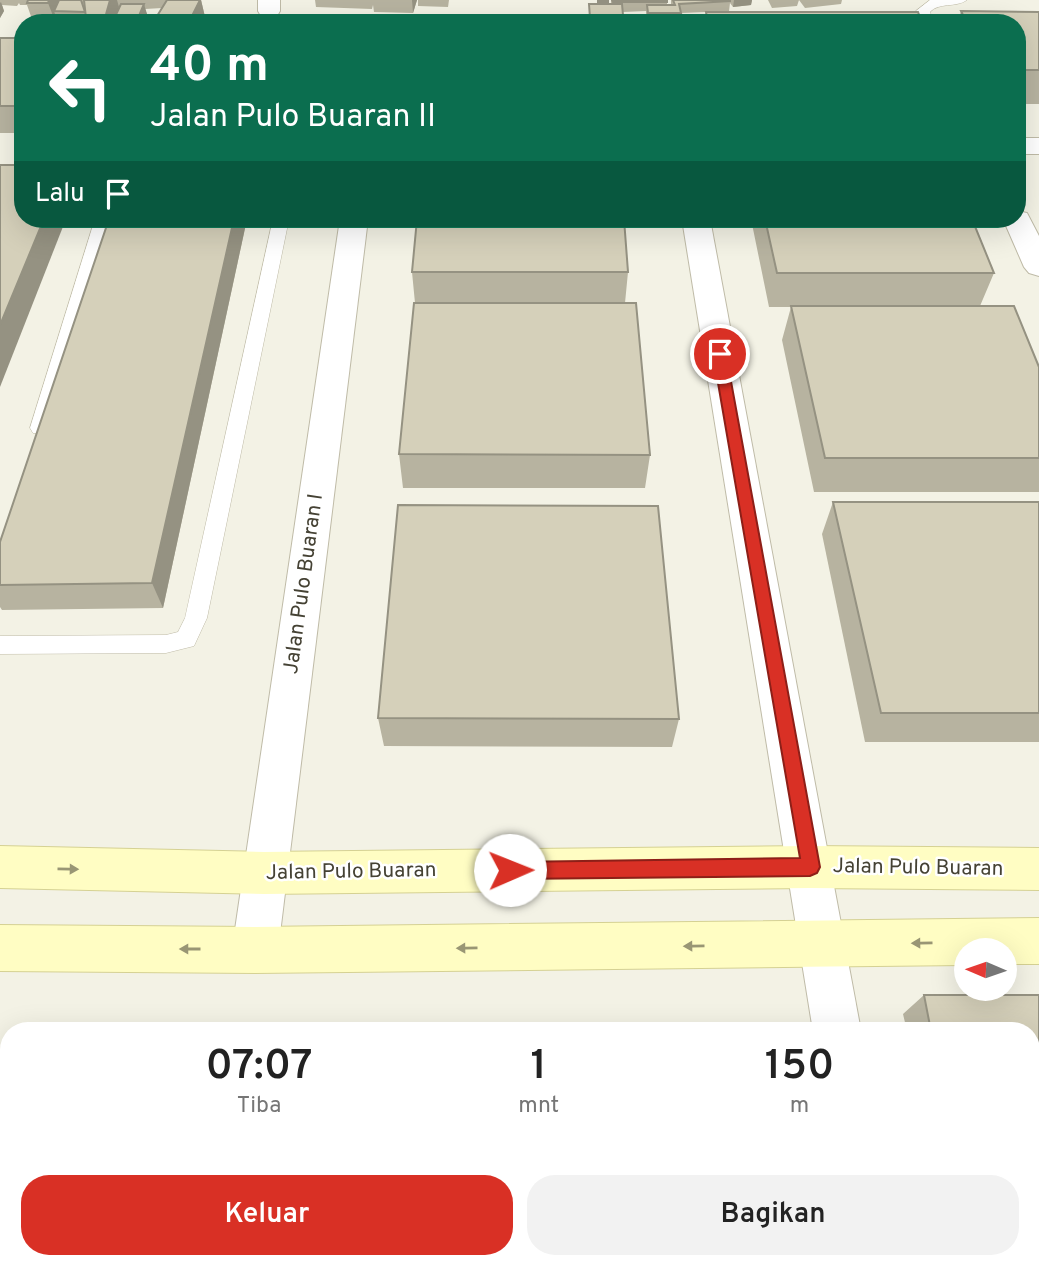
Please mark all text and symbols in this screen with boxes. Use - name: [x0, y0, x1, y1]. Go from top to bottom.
- text: 40 m: [150, 37, 269, 99]
- icon: left: [35, 42, 126, 133]
- text: Jalan Pulo Buaran II: [150, 98, 436, 138]
- icon: arrive: [99, 175, 137, 213]
- text: Lalu: [35, 178, 85, 211]
- pin: [690, 324, 750, 384]
- icon: arrive: [701, 335, 739, 373]
- street label: Jalan Pulo Buaran I: [278, 492, 330, 676]
- position arrow: [473, 833, 547, 907]
- street label: Jalan Pulo Buaran: [832, 853, 1004, 883]
- street label: Jalan Pulo Buaran: [265, 857, 437, 887]
- one-way arrow: [57, 863, 79, 875]
- one-way arrow: [911, 937, 933, 949]
- north arrow: [954, 938, 1017, 1001]
- map controls: [954, 938, 1017, 1001]
- one-way arrow: [683, 940, 705, 952]
- one-way arrow: [456, 942, 478, 954]
- one-way arrow: [179, 943, 201, 955]
- text: 07:07: [206, 1041, 313, 1094]
- text: 1: [530, 1041, 547, 1094]
- text: 150: [765, 1041, 834, 1094]
- text: Tiba: [237, 1092, 281, 1121]
- text: mnt: [518, 1092, 559, 1121]
- text: m: [790, 1092, 809, 1121]
- button: Keluar: [21, 1175, 513, 1255]
- button: Bagikan: [527, 1175, 1019, 1255]

